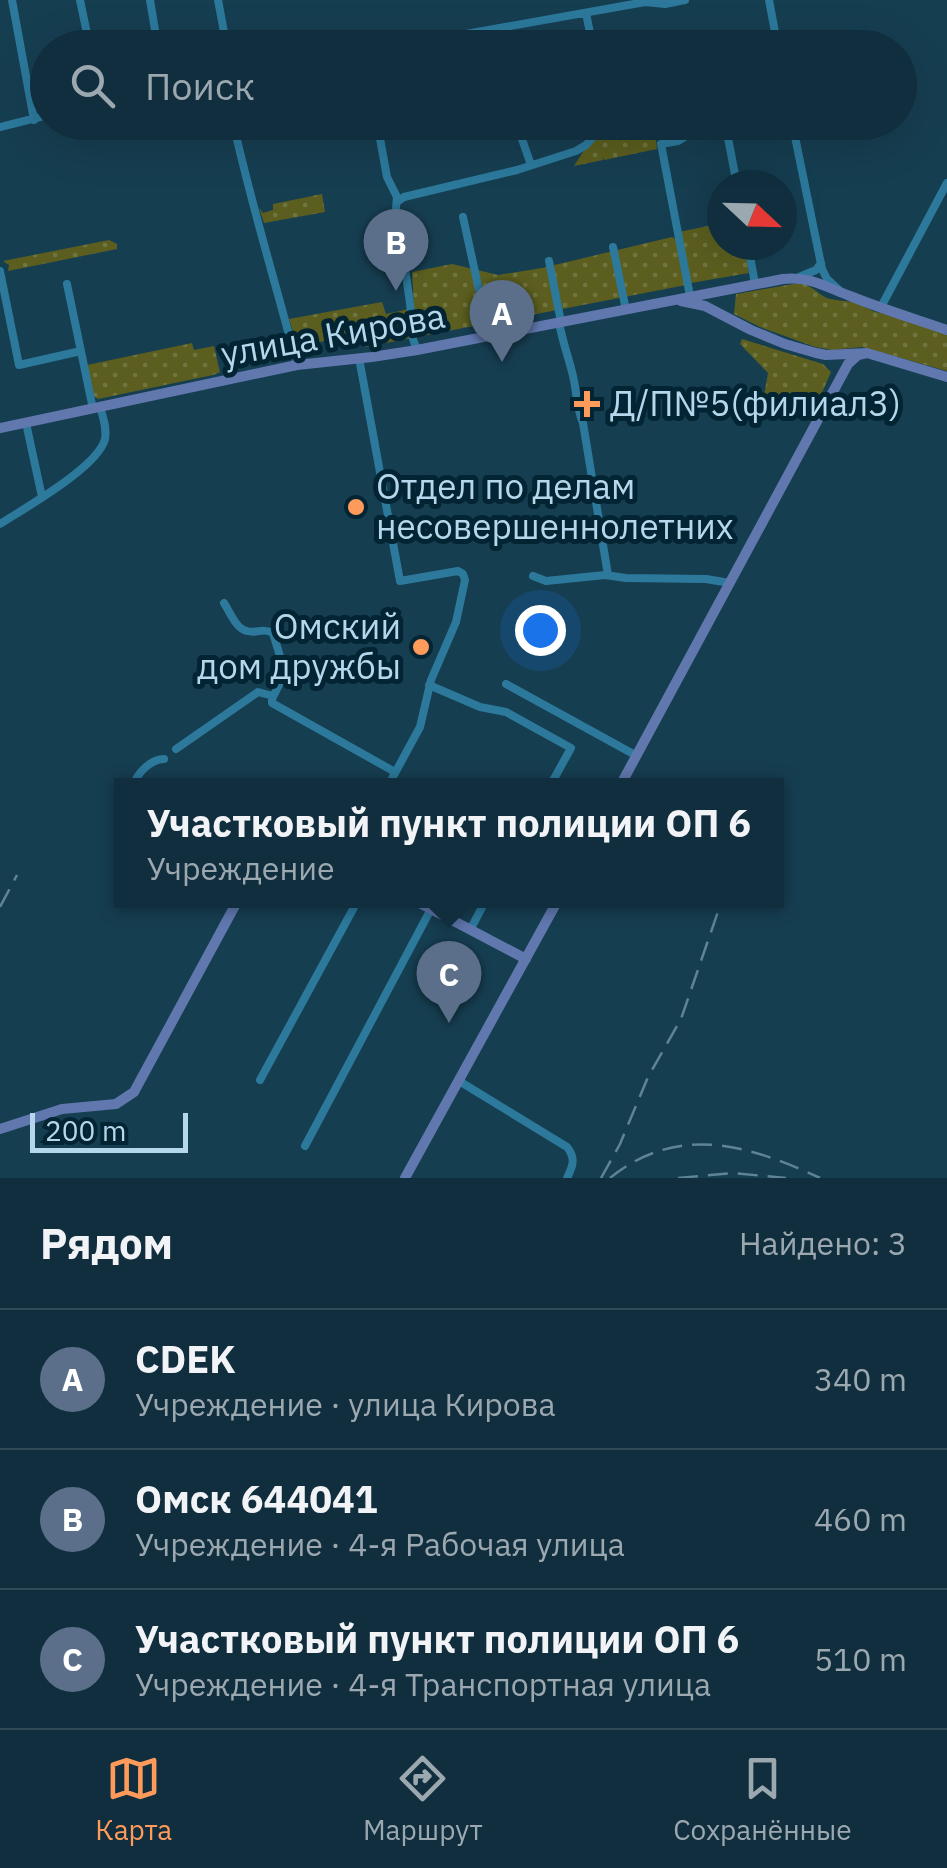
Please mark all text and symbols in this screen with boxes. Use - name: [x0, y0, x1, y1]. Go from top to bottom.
- search box: [30, 30, 917, 140]
- icon: search: [65, 58, 120, 113]
- text: Поиск: [145, 61, 255, 110]
- north arrow: [707, 170, 797, 260]
- pin: B: [364, 208, 428, 291]
- pin: A: [470, 280, 534, 362]
- street label: улица Кирова: [217, 292, 448, 376]
- place label: Д/П№5(филиал3): [610, 380, 901, 426]
- marker: Д/П№5(филиал3): [574, 391, 600, 417]
- place label: Отдел по делам несовершеннолетних: [376, 463, 734, 549]
- marker: Отдел по делам несовершеннолетних: [345, 496, 367, 518]
- place label: Омский дом дружбы: [197, 603, 401, 689]
- your location: [515, 605, 566, 656]
- marker: Омский дом дружбы: [410, 636, 432, 658]
- popup: [114, 778, 784, 908]
- text: Участковый пункт полиции ОП 6: [147, 798, 751, 847]
- text: Учреждение: [147, 847, 335, 889]
- pin: C: [416, 940, 482, 1023]
- scale bar: [30, 1108, 188, 1152]
- text: 200 m: [45, 1112, 126, 1149]
- text: Рядом: [40, 1216, 173, 1271]
- text: Найдено: 3: [739, 1222, 907, 1264]
- text: CDEK: [135, 1334, 236, 1383]
- text: A: [62, 1358, 83, 1400]
- text: 340 m: [814, 1358, 907, 1400]
- text: Учреждение · улица Кирова: [135, 1383, 555, 1425]
- text: Омск 644041: [135, 1474, 378, 1523]
- text: B: [62, 1498, 83, 1540]
- text: 460 m: [814, 1498, 907, 1540]
- text: Учреждение · 4-я Рабочая улица: [135, 1523, 625, 1565]
- text: Участковый пункт полиции ОП 6: [135, 1614, 739, 1663]
- text: C: [62, 1638, 83, 1680]
- text: 510 m: [814, 1638, 907, 1680]
- text: Учреждение · 4-я Транспортная улица: [135, 1663, 711, 1705]
- tab: Карта: [95, 1751, 172, 1848]
- tab: Маршрут: [363, 1751, 483, 1848]
- tab: Сохранённые: [673, 1751, 852, 1848]

